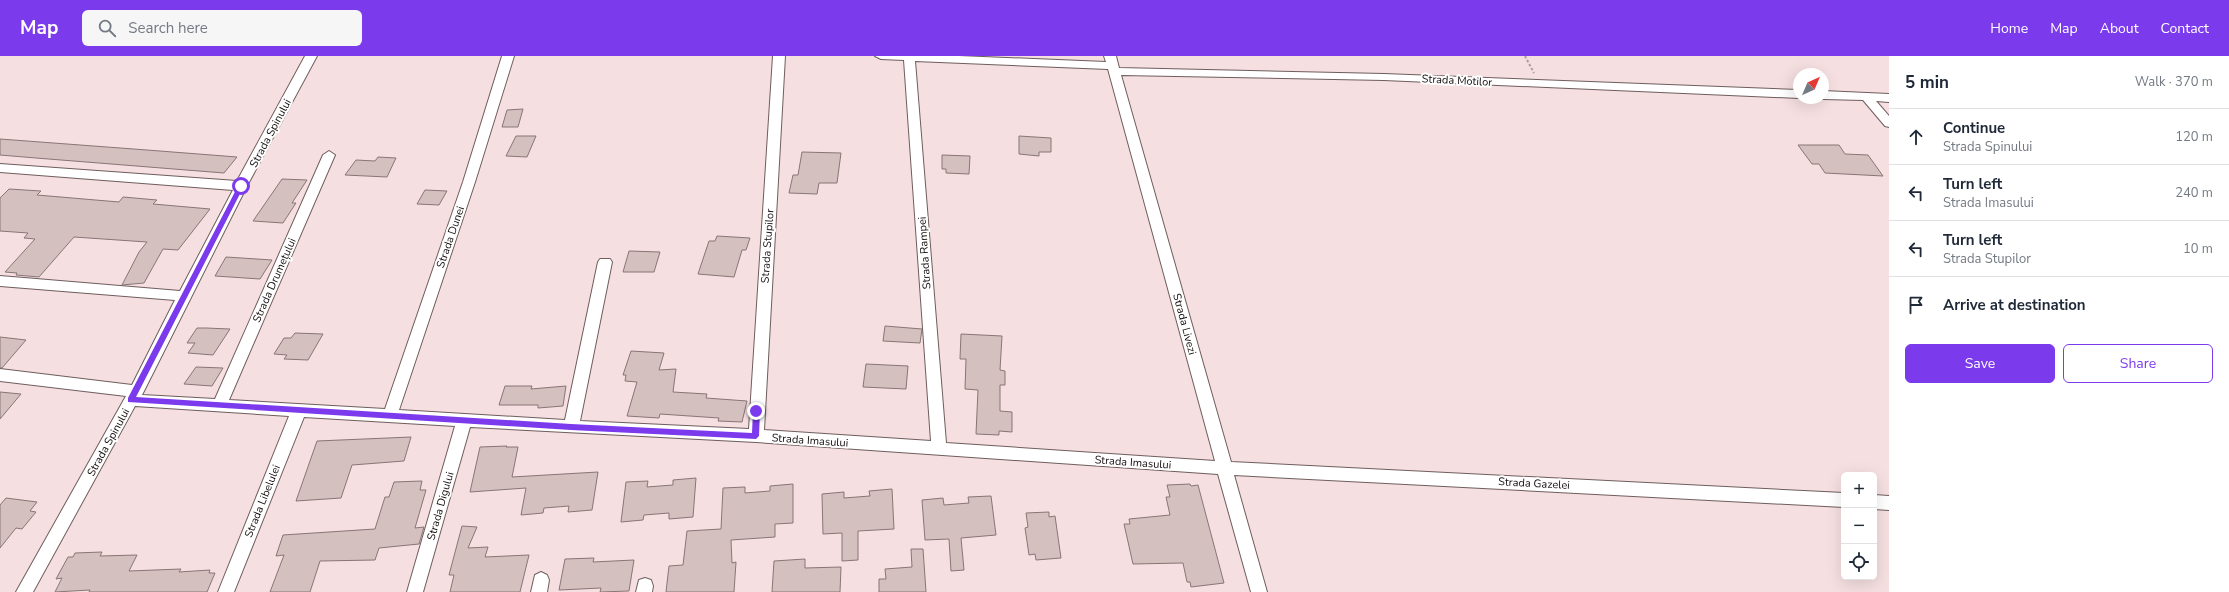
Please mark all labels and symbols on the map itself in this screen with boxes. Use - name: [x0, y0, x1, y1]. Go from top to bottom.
- north arrow: [1793, 68, 1829, 104]
- street label: Strada Motilor: [1421, 71, 1493, 90]
- street label: Strada Spinului: [246, 96, 295, 170]
- route start: [232, 177, 250, 195]
- street label: Strada Dunei: [433, 204, 468, 270]
- street label: Strada Stupilor: [757, 208, 778, 284]
- street label: Strada Rampei: [914, 216, 935, 290]
- street label: Strada Drumețului: [249, 236, 300, 325]
- street label: Strada Livezi: [1169, 292, 1200, 356]
- route end: [747, 402, 765, 420]
- street label: Strada Spinului: [84, 406, 133, 479]
- street label: Strada Imasului: [771, 430, 849, 451]
- street label: Strada Imasului: [1094, 452, 1172, 473]
- street label: Strada Libelulei: [241, 463, 284, 540]
- street label: Strada Digului: [424, 470, 457, 542]
- street label: Strada Gazelei: [1498, 474, 1570, 493]

